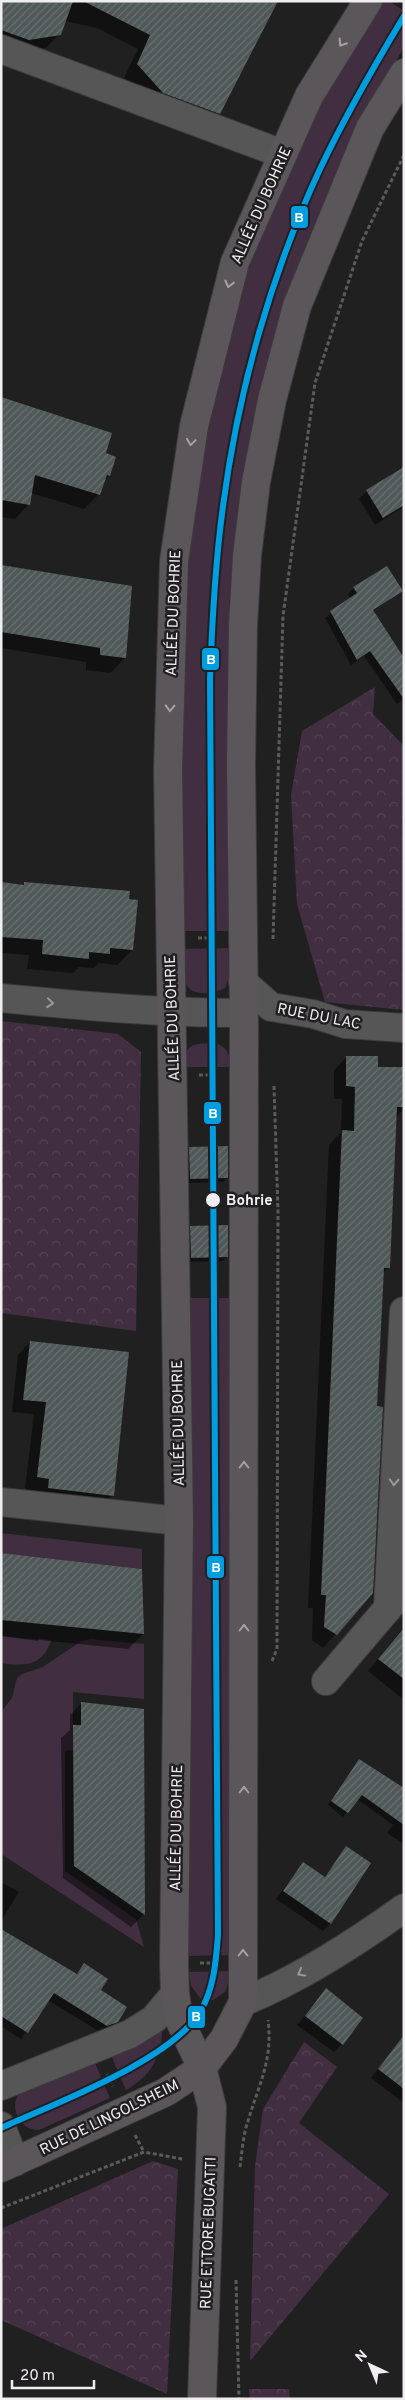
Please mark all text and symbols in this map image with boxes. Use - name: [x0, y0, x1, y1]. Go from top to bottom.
- one-way arrow: [339, 37, 348, 46]
- street label: ALLÉE DU BOHRIE: [227, 144, 297, 267]
- line badge: B: [290, 205, 309, 229]
- text: B: [294, 210, 304, 227]
- one-way arrow: [224, 280, 235, 289]
- one-way arrow: [186, 439, 197, 447]
- street label: ALLÉE DU BOHRIE: [162, 550, 186, 677]
- line badge: B: [201, 647, 220, 671]
- text: B: [206, 652, 216, 669]
- one-way arrow: [164, 705, 175, 713]
- street label: ALLÉE DU BOHRIE: [161, 954, 185, 1081]
- one-way arrow: [46, 997, 54, 1008]
- street label: RUE DU LAC: [275, 1000, 362, 1035]
- line badge: B: [203, 1101, 222, 1125]
- text: B: [208, 1106, 218, 1123]
- marker: Bohrie: [204, 1191, 222, 1209]
- place label: Bohrie: [226, 1192, 273, 1211]
- street label: ALLÉE DU BOHRIE: [168, 1360, 190, 1486]
- one-way arrow: [239, 1461, 249, 1469]
- one-way arrow: [389, 1479, 400, 1487]
- line badge: B: [206, 1555, 225, 1579]
- text: B: [211, 1560, 221, 1577]
- one-way arrow: [239, 1624, 249, 1632]
- street label: ALLÉE DU BOHRIE: [166, 1765, 188, 1891]
- one-way arrow: [238, 1786, 249, 1794]
- one-way arrow: [238, 1949, 248, 1956]
- one-way arrow: [297, 1967, 306, 1977]
- line badge: B: [187, 2005, 206, 2029]
- text: B: [191, 2009, 201, 2026]
- street label: RUE DE LINGOLSHEIM: [37, 2076, 182, 2160]
- street label: RUE ETTORE BUGATTI: [197, 2157, 222, 2309]
- north arrow: [345, 2340, 395, 2390]
- text: N: [352, 2347, 372, 2366]
- scale bar: [12, 2358, 95, 2390]
- text: 20 m: [20, 2367, 55, 2386]

